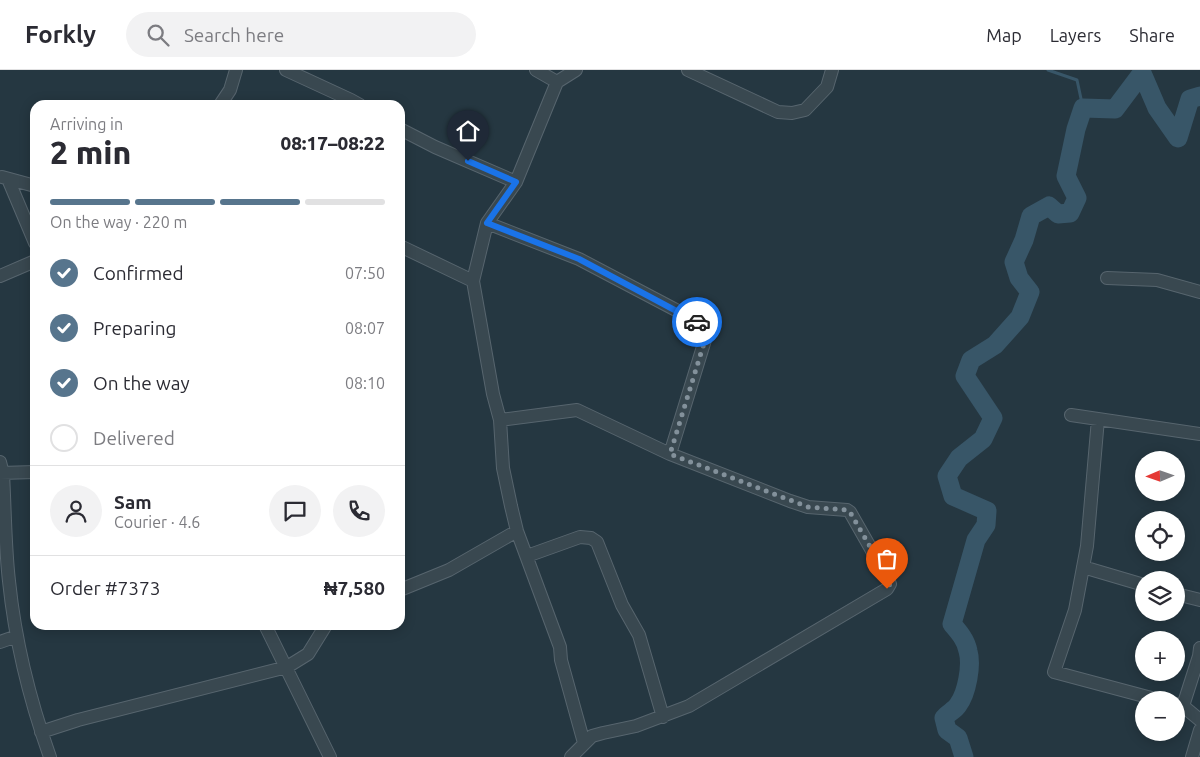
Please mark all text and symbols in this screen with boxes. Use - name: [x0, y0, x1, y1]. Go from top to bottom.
- search box: [126, 12, 476, 57]
- text: Forkly: [25, 21, 96, 48]
- icon: search: [144, 21, 172, 49]
- text: Search here: [184, 24, 284, 46]
- text: Map: [986, 25, 1022, 45]
- text: Layers: [1050, 25, 1101, 45]
- text: Share: [1129, 25, 1175, 45]
- pin: [447, 110, 489, 161]
- text: Arriving in: [50, 115, 123, 133]
- icon: home: [454, 117, 482, 145]
- text: 08:17–08:22: [280, 132, 385, 154]
- text: 2 min: [50, 134, 131, 170]
- text: On the way · 220 m: [50, 213, 187, 231]
- icon: check: [50, 259, 78, 287]
- text: Confirmed: [93, 262, 184, 284]
- text: 07:50: [345, 264, 385, 282]
- courier: [672, 297, 722, 347]
- icon: car: [683, 308, 711, 336]
- icon: check: [50, 314, 78, 342]
- text: Preparing: [93, 317, 177, 339]
- text: 08:07: [345, 319, 385, 337]
- icon: check: [50, 369, 78, 397]
- text: On the way: [93, 372, 190, 394]
- text: 08:10: [345, 374, 385, 392]
- text: Delivered: [93, 427, 175, 449]
- north arrow: [1135, 451, 1185, 501]
- map controls: [1135, 451, 1185, 741]
- button: person: [50, 485, 102, 537]
- button: chat: [269, 485, 321, 537]
- button: phone: [333, 485, 385, 537]
- text: Sam: [114, 491, 152, 513]
- button: locate: [1135, 511, 1185, 561]
- text: Courier · 4.6: [114, 513, 200, 531]
- pin: [866, 538, 908, 589]
- icon: bag: [873, 545, 901, 573]
- button: layers: [1135, 571, 1185, 621]
- text: Order #7373: [50, 577, 160, 599]
- text: ₦7,580: [324, 577, 385, 599]
- button: +: [1135, 631, 1185, 681]
- button: −: [1135, 691, 1185, 741]

